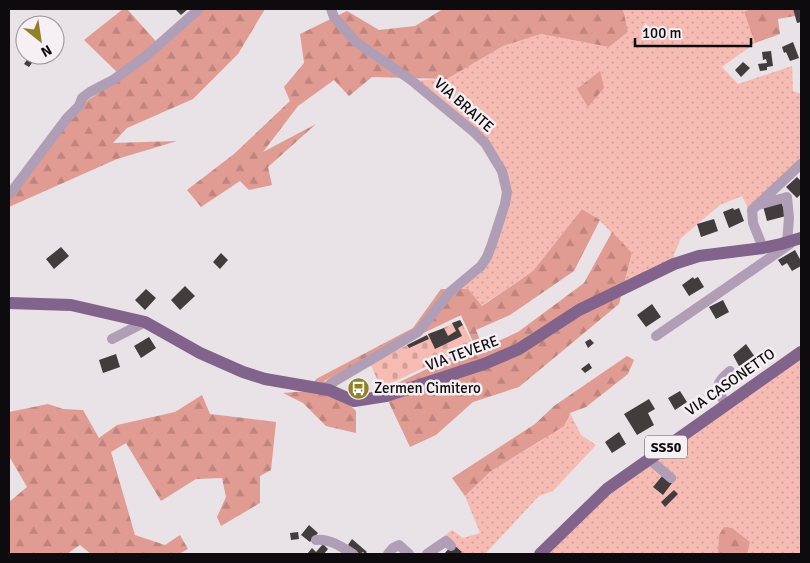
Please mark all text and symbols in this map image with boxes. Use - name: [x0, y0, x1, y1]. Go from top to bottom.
- north arrow: [15, 15, 65, 65]
- scale bar: [635, 15, 751, 47]
- text: 100 m: [642, 24, 682, 42]
- text: N: [38, 41, 55, 61]
- street label: VIA BRAITE: [431, 74, 497, 136]
- street label: VIA TEVERE: [423, 332, 501, 374]
- street label: VIA CASONETTO: [682, 344, 778, 420]
- bus stop icon: Zermen Cimitero: [346, 376, 370, 400]
- place label: Zermen Cimitero: [374, 379, 481, 397]
- road number: SS50: [645, 436, 687, 458]

